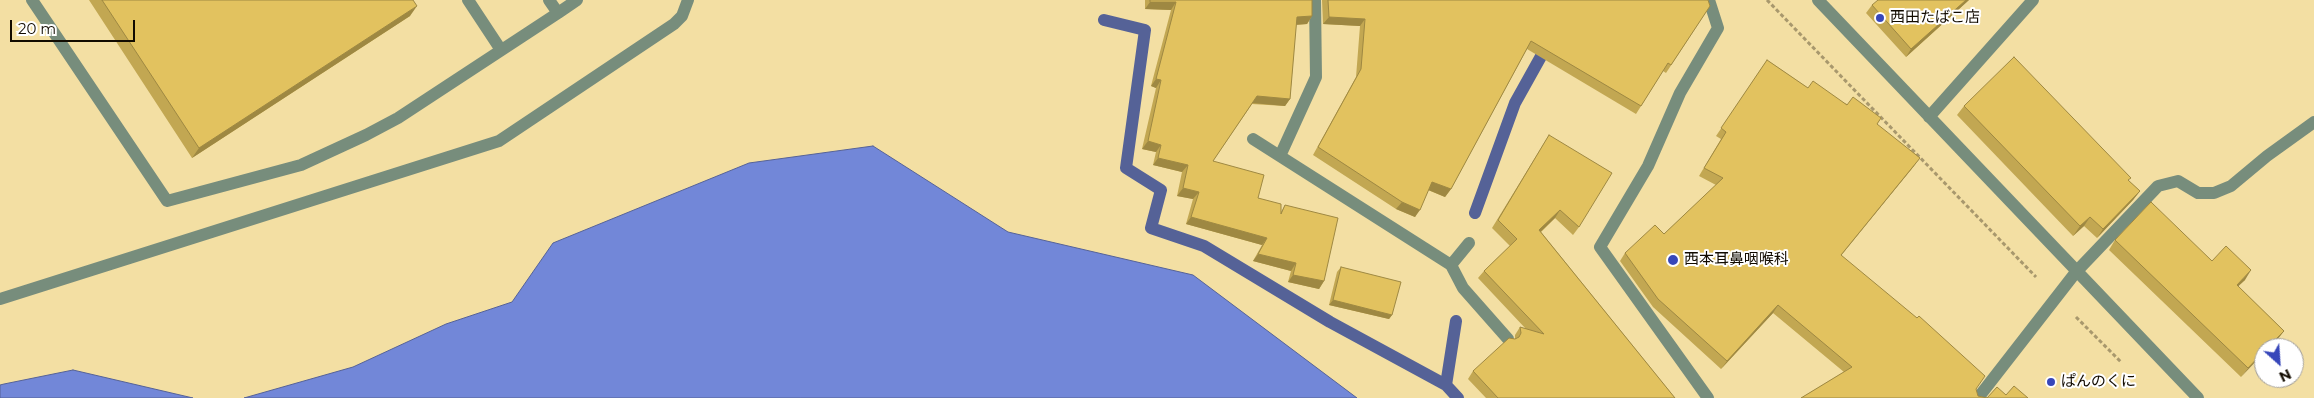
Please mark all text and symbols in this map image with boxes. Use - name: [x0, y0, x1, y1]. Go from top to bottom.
- place label: 西田たばこ店: [1890, 9, 1980, 27]
- scale bar: [12, 10, 138, 42]
- marker: 西田たばこ店: [1874, 12, 1886, 24]
- text: 20 m: [18, 19, 56, 38]
- place label: 西本耳鼻咽喉科: [1684, 251, 1789, 269]
- marker: 西本耳鼻咽喉科: [1666, 253, 1680, 267]
- north arrow: [2254, 338, 2304, 388]
- text: N: [2276, 365, 2294, 386]
- place label: ぱんのくに: [2061, 373, 2136, 391]
- marker: ぱんのくに: [2045, 376, 2057, 388]

